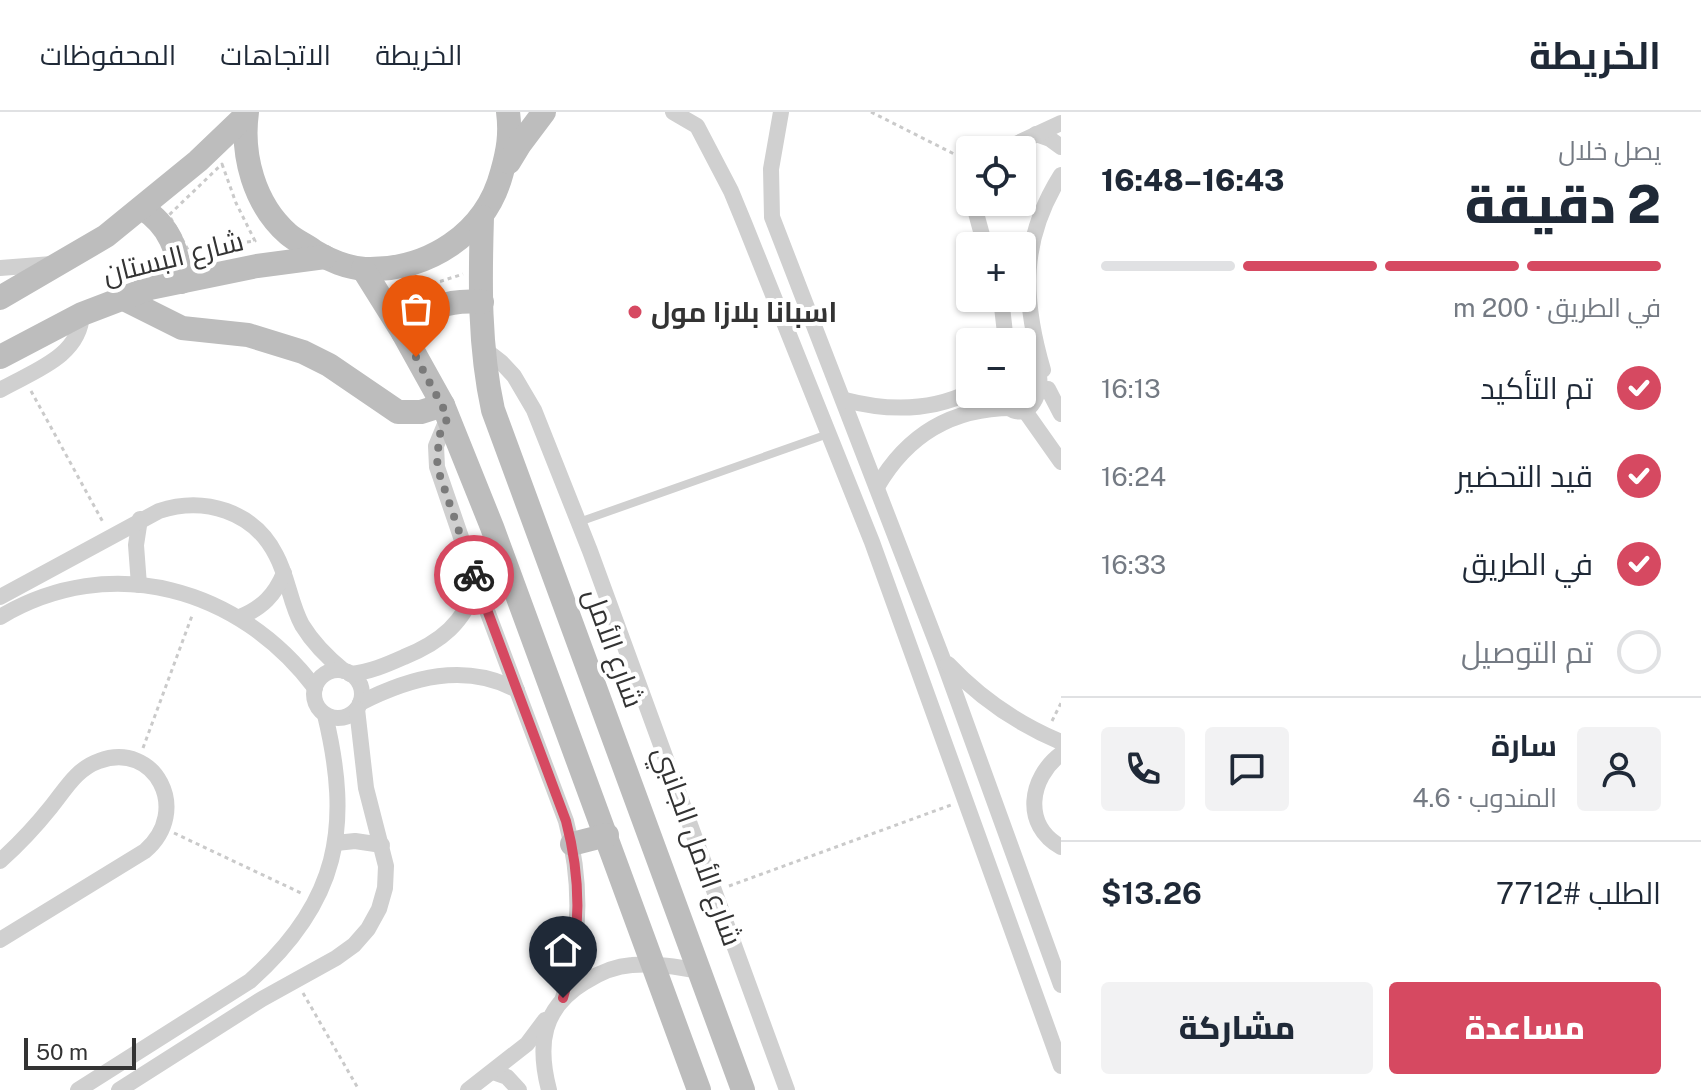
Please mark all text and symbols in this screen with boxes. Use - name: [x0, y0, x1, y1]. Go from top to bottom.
- text: الخريطة: [1529, 33, 1661, 78]
- text: المحفوظات: [40, 38, 176, 71]
- text: الاتجاهات: [220, 38, 331, 71]
- text: الخريطة: [375, 38, 463, 71]
- text: يصل خلال: [1558, 135, 1661, 166]
- map controls: [956, 136, 1036, 408]
- button: locate: [956, 136, 1036, 216]
- text: 16:43–16:48: [1101, 162, 1285, 198]
- text: 2 دقيقة: [1465, 174, 1661, 235]
- street label: شارع البستان: [99, 223, 247, 293]
- button: +: [956, 232, 1036, 312]
- pin: [382, 275, 450, 357]
- icon: bag: [394, 287, 438, 331]
- text: في الطريق · 200 m: [1453, 292, 1661, 323]
- place label: اسبانا بلازا مول: [651, 295, 837, 329]
- marker: اسبانا بلازا مول: [626, 303, 644, 321]
- button: −: [956, 328, 1036, 408]
- icon: check: [1617, 366, 1661, 410]
- text: تم التأكيد: [1480, 370, 1593, 406]
- text: 16:13: [1101, 373, 1161, 404]
- icon: check: [1617, 454, 1661, 498]
- text: قيد التحضير: [1456, 458, 1593, 494]
- text: 16:24: [1101, 461, 1166, 492]
- courier: [434, 535, 514, 615]
- icon: check: [1617, 542, 1661, 586]
- text: في الطريق: [1462, 546, 1593, 582]
- text: 16:33: [1101, 549, 1166, 580]
- icon: bike: [452, 553, 496, 597]
- street label: شارع الأمل: [575, 584, 651, 713]
- text: تم التوصيل: [1461, 634, 1593, 670]
- button: phone: [1101, 727, 1185, 811]
- button: chat: [1205, 727, 1289, 811]
- text: سارة: [1491, 727, 1557, 763]
- button: person: [1577, 727, 1661, 811]
- street label: شارع الأمل الجانبي: [641, 742, 750, 952]
- text: المندوب · 4.6: [1412, 782, 1557, 813]
- text: $13.26: [1101, 875, 1202, 911]
- text: الطلب #7712: [1496, 875, 1661, 911]
- pin: [529, 916, 597, 998]
- icon: home: [541, 928, 585, 972]
- button: مشاركة: [1101, 982, 1373, 1074]
- button: مساعدة: [1389, 982, 1661, 1074]
- scale bar: [24, 1034, 136, 1070]
- text: 50 m: [36, 1039, 88, 1065]

